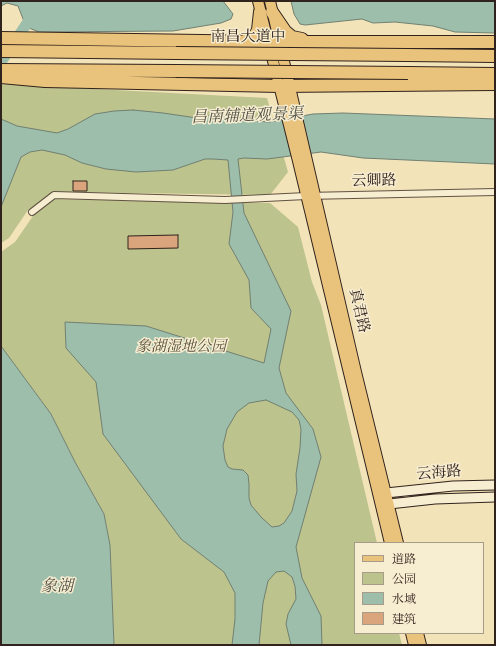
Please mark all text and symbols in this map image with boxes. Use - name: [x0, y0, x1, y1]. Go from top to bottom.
- street label: 南昌大道中: [211, 29, 285, 47]
- water label: 昌南辅道观景渠: [191, 105, 303, 129]
- street label: 云卿路: [351, 173, 397, 191]
- street label: 真君路: [344, 287, 372, 335]
- park label: 象湖湿地公园: [136, 339, 226, 357]
- street label: 云海路: [416, 463, 462, 485]
- legend: [354, 542, 484, 634]
- text: 道路: [392, 552, 416, 567]
- text: 公园: [392, 572, 416, 587]
- water label: 象湖: [41, 578, 73, 598]
- text: 水域: [392, 592, 416, 607]
- text: 建筑: [392, 612, 416, 627]

